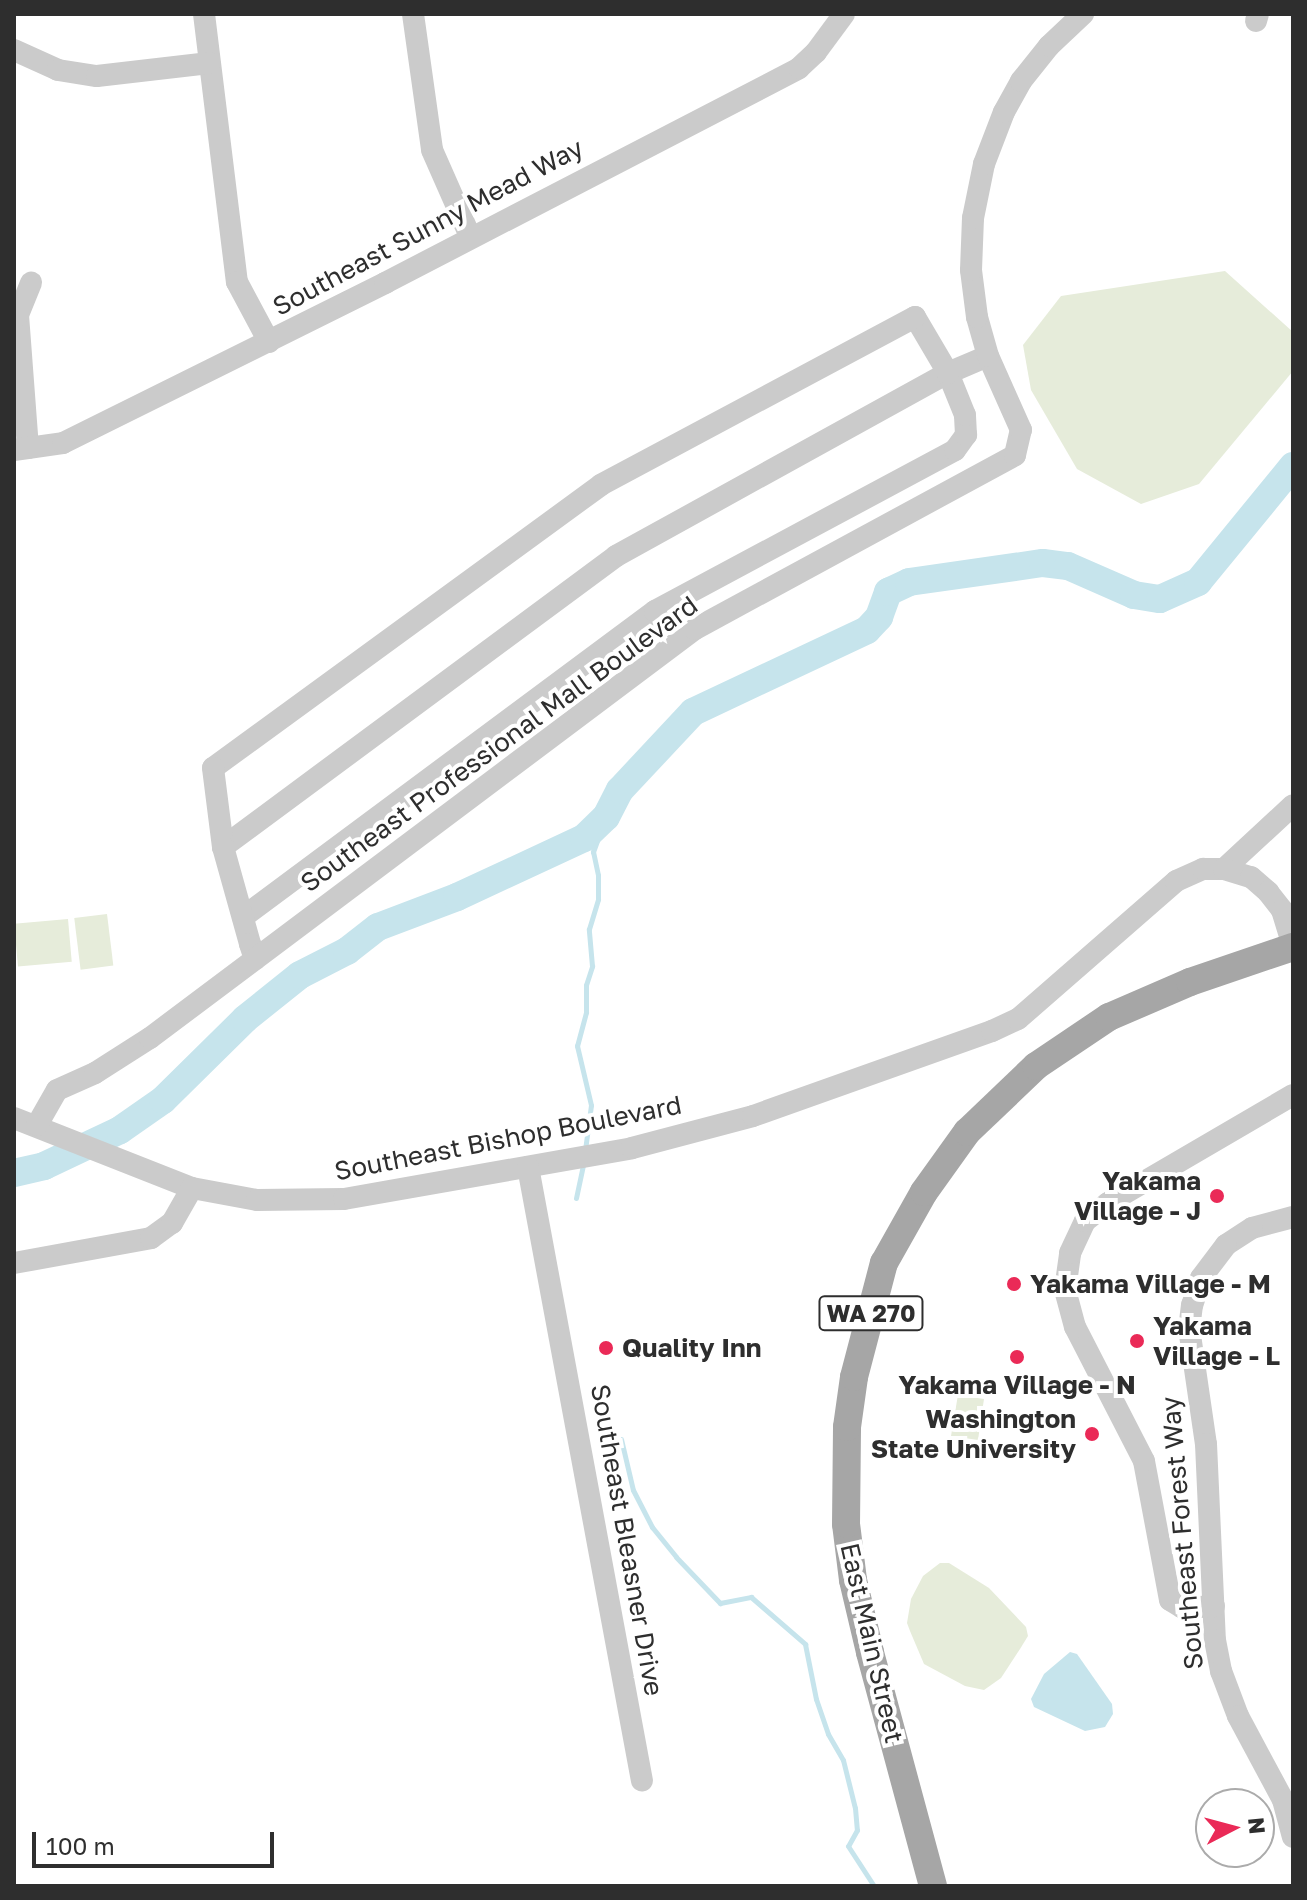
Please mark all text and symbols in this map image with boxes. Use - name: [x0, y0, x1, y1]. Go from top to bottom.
- street label: Southeast Sunny Mead Way: [267, 132, 589, 322]
- street label: Southeast Professional Mall Boulevard: [294, 589, 704, 899]
- street label: Southeast Bishop Boulevard: [332, 1089, 684, 1187]
- place label: Yakama Village - J: [1074, 1165, 1201, 1226]
- marker: Yakama Village - J: [1208, 1187, 1226, 1205]
- place label: Yakama Village - M: [1030, 1268, 1271, 1300]
- marker: Yakama Village - M: [1005, 1275, 1023, 1293]
- road number: WA 270: [817, 1293, 925, 1333]
- place label: Yakama Village - L: [1153, 1310, 1280, 1372]
- place label: Quality Inn: [622, 1332, 761, 1364]
- marker: Yakama Village - L: [1128, 1332, 1146, 1350]
- marker: Quality Inn: [597, 1339, 615, 1357]
- marker: Yakama Village - N: [1008, 1348, 1026, 1366]
- place label: Yakama Village - N: [898, 1369, 1136, 1401]
- street label: Southeast Bleasner Drive: [584, 1382, 670, 1698]
- street label: Southeast Forest Way: [1155, 1395, 1209, 1671]
- place label: Washington State University: [871, 1403, 1076, 1464]
- marker: Washington State University: [1083, 1425, 1101, 1443]
- street label: East Main Street: [834, 1540, 910, 1746]
- north arrow: [1195, 1788, 1275, 1868]
- scale bar: [36, 1816, 278, 1866]
- text: N: [1243, 1816, 1272, 1835]
- text: 100 m: [46, 1831, 115, 1860]

